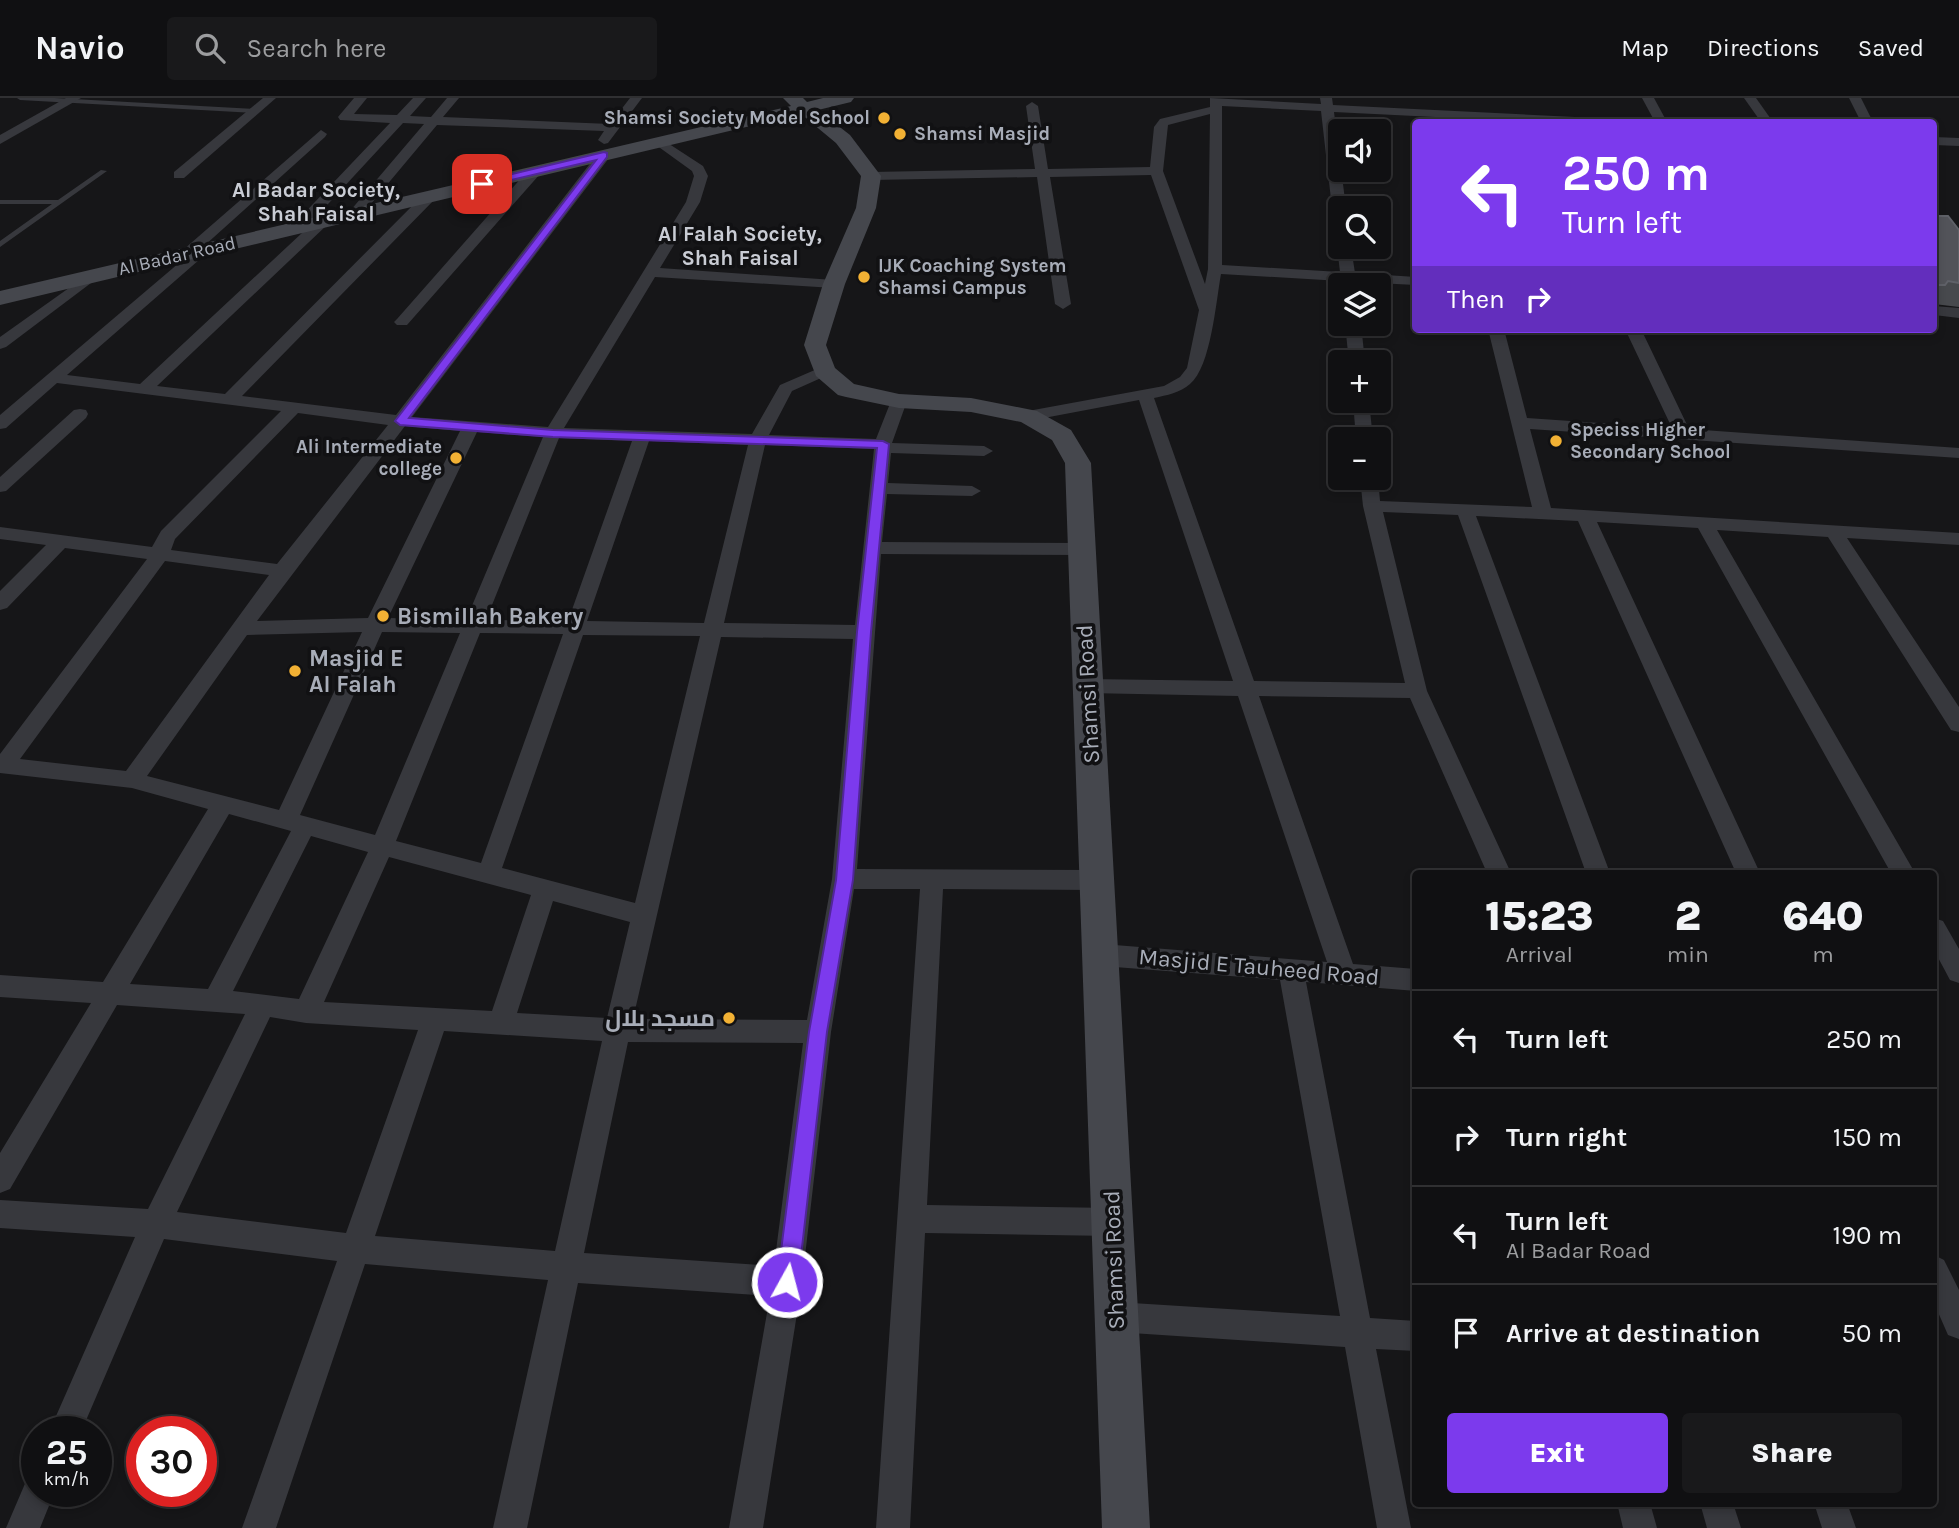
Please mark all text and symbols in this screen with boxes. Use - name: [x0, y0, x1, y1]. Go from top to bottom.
- search box: [167, 17, 657, 80]
- text: Navio: [35, 29, 125, 67]
- icon: search: [191, 29, 229, 67]
- text: Search here: [247, 33, 386, 64]
- text: Map: [1621, 34, 1669, 62]
- text: Directions: [1707, 34, 1820, 62]
- text: Saved: [1858, 34, 1924, 62]
- place label: Shamsi Society Model School: [604, 107, 870, 129]
- marker: Shamsi Society Model School: [876, 110, 892, 126]
- map controls: [1328, 119, 1391, 490]
- button: sound: [1328, 119, 1391, 182]
- place label: Shamsi Masjid: [914, 123, 1050, 145]
- marker: Shamsi Masjid: [892, 126, 908, 142]
- text: 250 m: [1562, 145, 1710, 202]
- icon: left: [1447, 147, 1538, 238]
- pin: [452, 154, 512, 214]
- icon: arrive: [463, 165, 501, 203]
- district label: Al Badar Society, Shah Faisal: [232, 178, 400, 226]
- button: search: [1328, 196, 1391, 259]
- text: Turn left: [1562, 204, 1682, 241]
- district label: Al Falah Society, Shah Faisal: [658, 222, 822, 270]
- street label: Al Badar Road: [116, 232, 238, 280]
- place label: IJK Coaching System Shamsi Campus: [878, 255, 1066, 299]
- marker: IJK Coaching System Shamsi Campus: [856, 269, 872, 285]
- button: layers: [1328, 273, 1391, 336]
- icon: right: [1519, 280, 1557, 318]
- text: Then: [1447, 284, 1505, 315]
- button: +: [1328, 350, 1391, 413]
- place label: Speciss Higher Secondary School: [1570, 419, 1731, 463]
- button: −: [1328, 427, 1391, 490]
- marker: Speciss Higher Secondary School: [1548, 433, 1564, 449]
- place label: Ali Intermediate college: [296, 436, 442, 480]
- marker: Ali Intermediate college: [448, 450, 464, 466]
- place label: Bismillah Bakery: [397, 603, 584, 630]
- marker: Bismillah Bakery: [375, 608, 391, 624]
- street label: Shamsi Road: [1071, 624, 1105, 764]
- place label: Masjid E Al Falah: [309, 645, 403, 698]
- marker: Masjid E Al Falah: [287, 663, 303, 679]
- text: 15:23: [1485, 891, 1594, 941]
- text: 2: [1675, 891, 1701, 941]
- text: 640: [1782, 891, 1864, 941]
- text: Arrival: [1506, 941, 1573, 968]
- text: min: [1667, 941, 1709, 968]
- text: m: [1812, 941, 1834, 968]
- street label: Masjid E Tauheed Road: [1138, 943, 1380, 991]
- place label: مسجد بلال: [605, 1005, 715, 1032]
- marker: مسجد بلال: [721, 1010, 737, 1026]
- icon: left: [1447, 1020, 1485, 1058]
- text: Turn left: [1506, 1024, 1608, 1055]
- text: 250 m: [1826, 1024, 1902, 1055]
- icon: right: [1447, 1118, 1485, 1156]
- text: Turn right: [1506, 1122, 1627, 1153]
- text: 150 m: [1833, 1122, 1902, 1153]
- street label: Shamsi Road: [1098, 1190, 1130, 1330]
- text: Turn left: [1506, 1206, 1608, 1237]
- icon: left: [1447, 1216, 1485, 1254]
- text: 190 m: [1832, 1220, 1902, 1251]
- text: Al Badar Road: [1506, 1237, 1651, 1264]
- position arrow: [750, 1245, 824, 1319]
- icon: arrive: [1447, 1314, 1485, 1352]
- text: Arrive at destination: [1506, 1318, 1760, 1349]
- text: 50 m: [1841, 1318, 1902, 1349]
- button: Exit: [1447, 1413, 1668, 1493]
- button: Share: [1682, 1413, 1902, 1493]
- speed limit sign: 30: [126, 1416, 217, 1507]
- text: 25: [46, 1432, 87, 1473]
- text: km/h: [44, 1468, 89, 1490]

